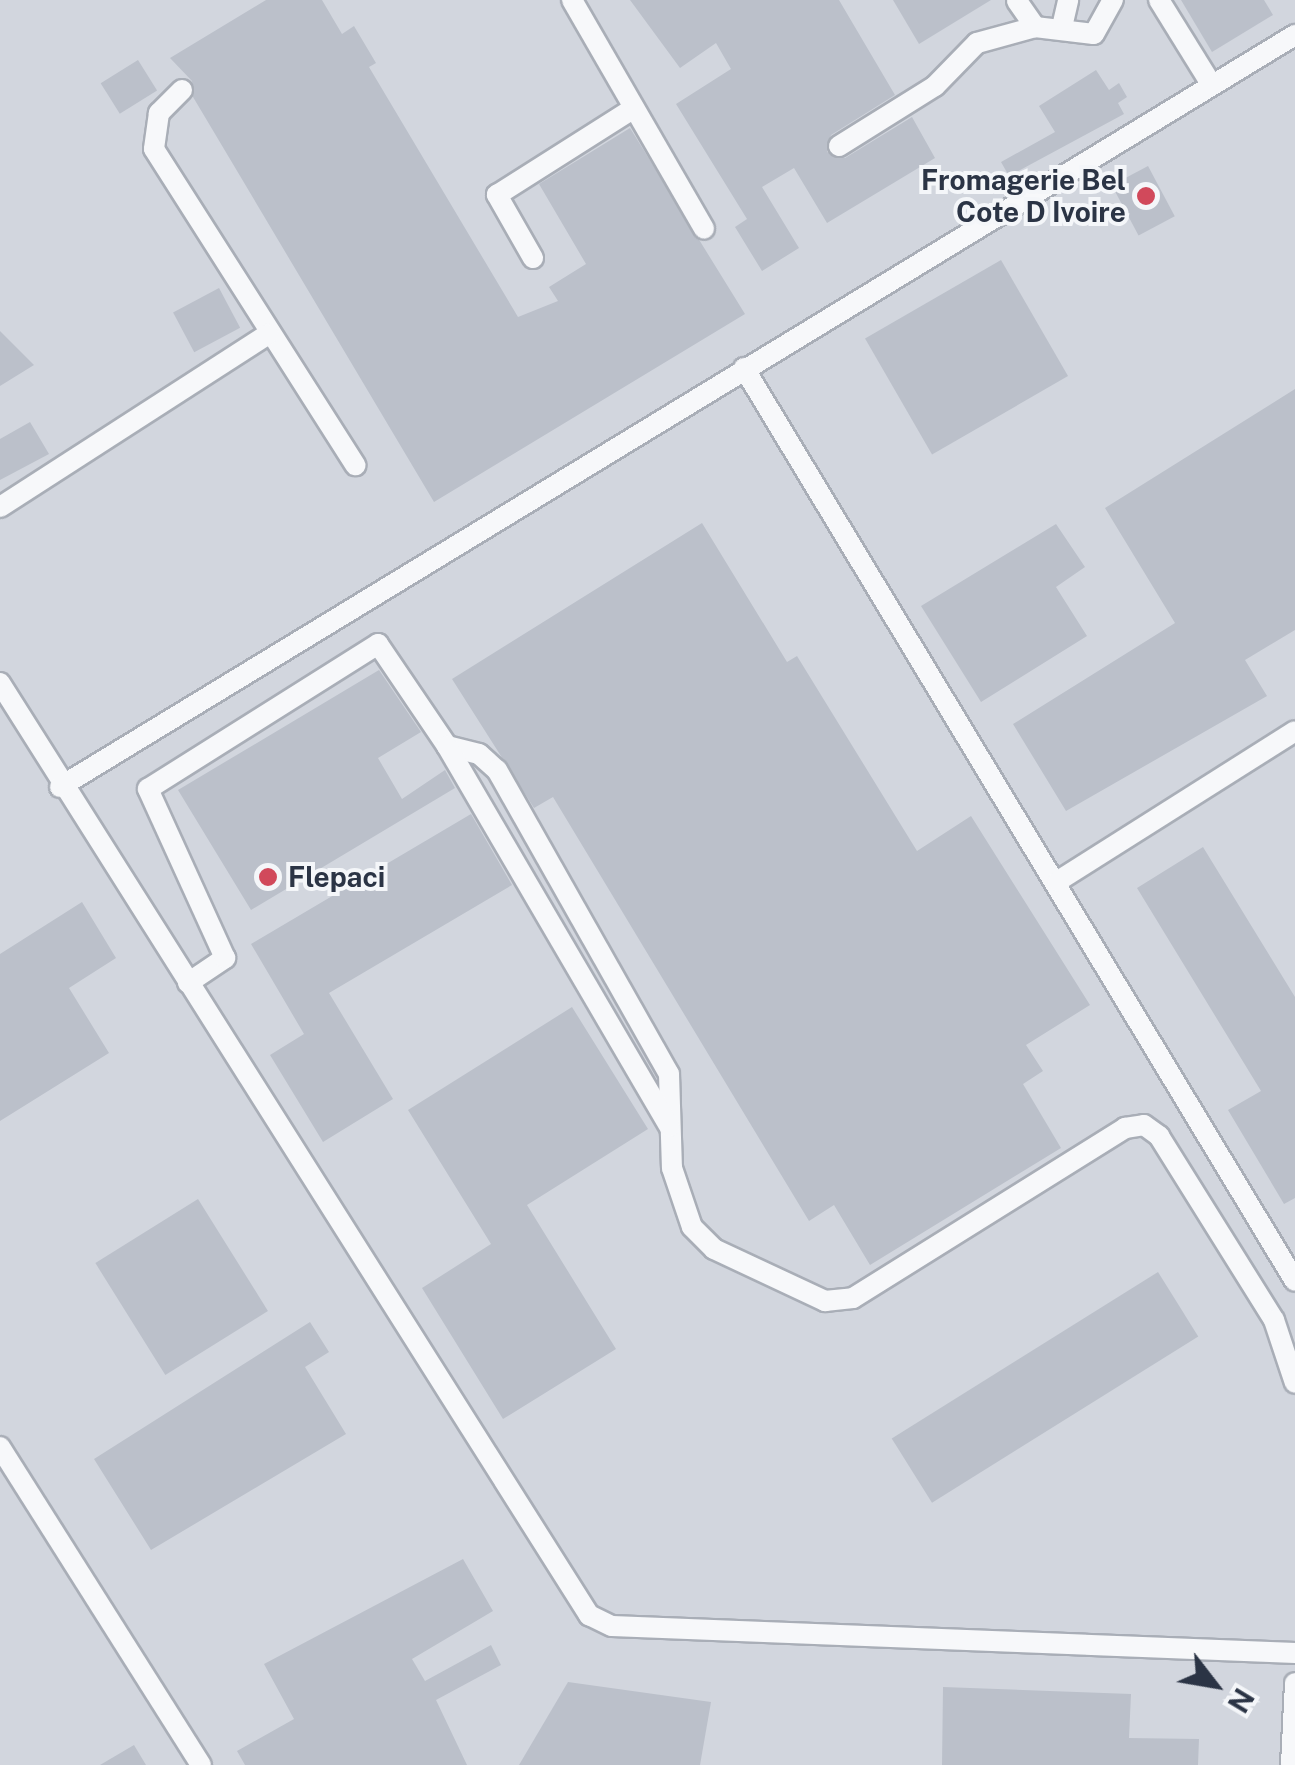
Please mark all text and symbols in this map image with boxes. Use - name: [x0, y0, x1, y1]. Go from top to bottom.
- place label: Fromagerie Bel Cote D Ivoire: [921, 163, 1126, 229]
- marker: Fromagerie Bel Cote D Ivoire: [1135, 185, 1157, 207]
- place label: Flepaci: [288, 860, 385, 894]
- marker: Flepaci: [257, 866, 279, 888]
- north arrow: [1165, 1635, 1265, 1735]
- text: N: [1221, 1683, 1261, 1719]

